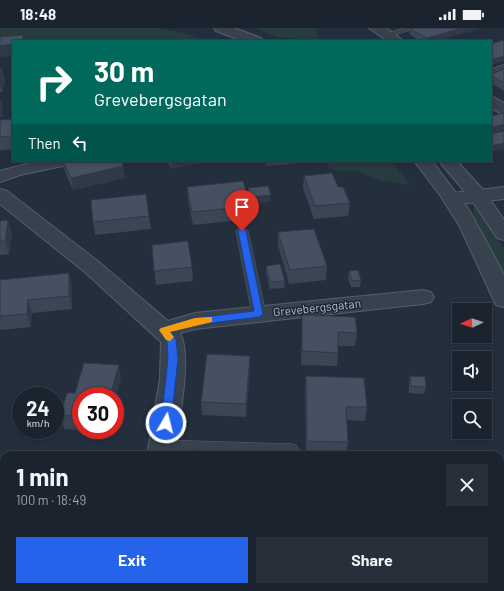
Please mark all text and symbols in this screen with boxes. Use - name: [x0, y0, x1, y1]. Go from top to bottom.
- text: 18:48: [20, 5, 56, 23]
- text: 30 m: [94, 54, 154, 88]
- icon: right: [28, 56, 80, 108]
- text: Grevebergsgatan: [94, 88, 227, 110]
- icon: left: [69, 132, 91, 154]
- text: Then: [28, 134, 61, 152]
- pin: [225, 190, 259, 231]
- icon: arrive: [231, 196, 253, 218]
- street label: Grevebergsgatan: [272, 295, 362, 319]
- north arrow: [452, 303, 492, 343]
- map controls: [452, 303, 492, 439]
- button: sound: [452, 351, 492, 391]
- speed limit sign: 30: [72, 387, 124, 439]
- text: 24: [26, 396, 50, 420]
- button: search: [452, 399, 492, 439]
- position arrow: [145, 402, 187, 444]
- text: km/h: [27, 417, 49, 429]
- text: 1 min: [16, 462, 69, 491]
- button: close: [446, 464, 488, 506]
- text: 100 m · 18:49: [16, 492, 86, 508]
- button: Exit: [16, 537, 248, 583]
- button: Share: [256, 537, 488, 583]

